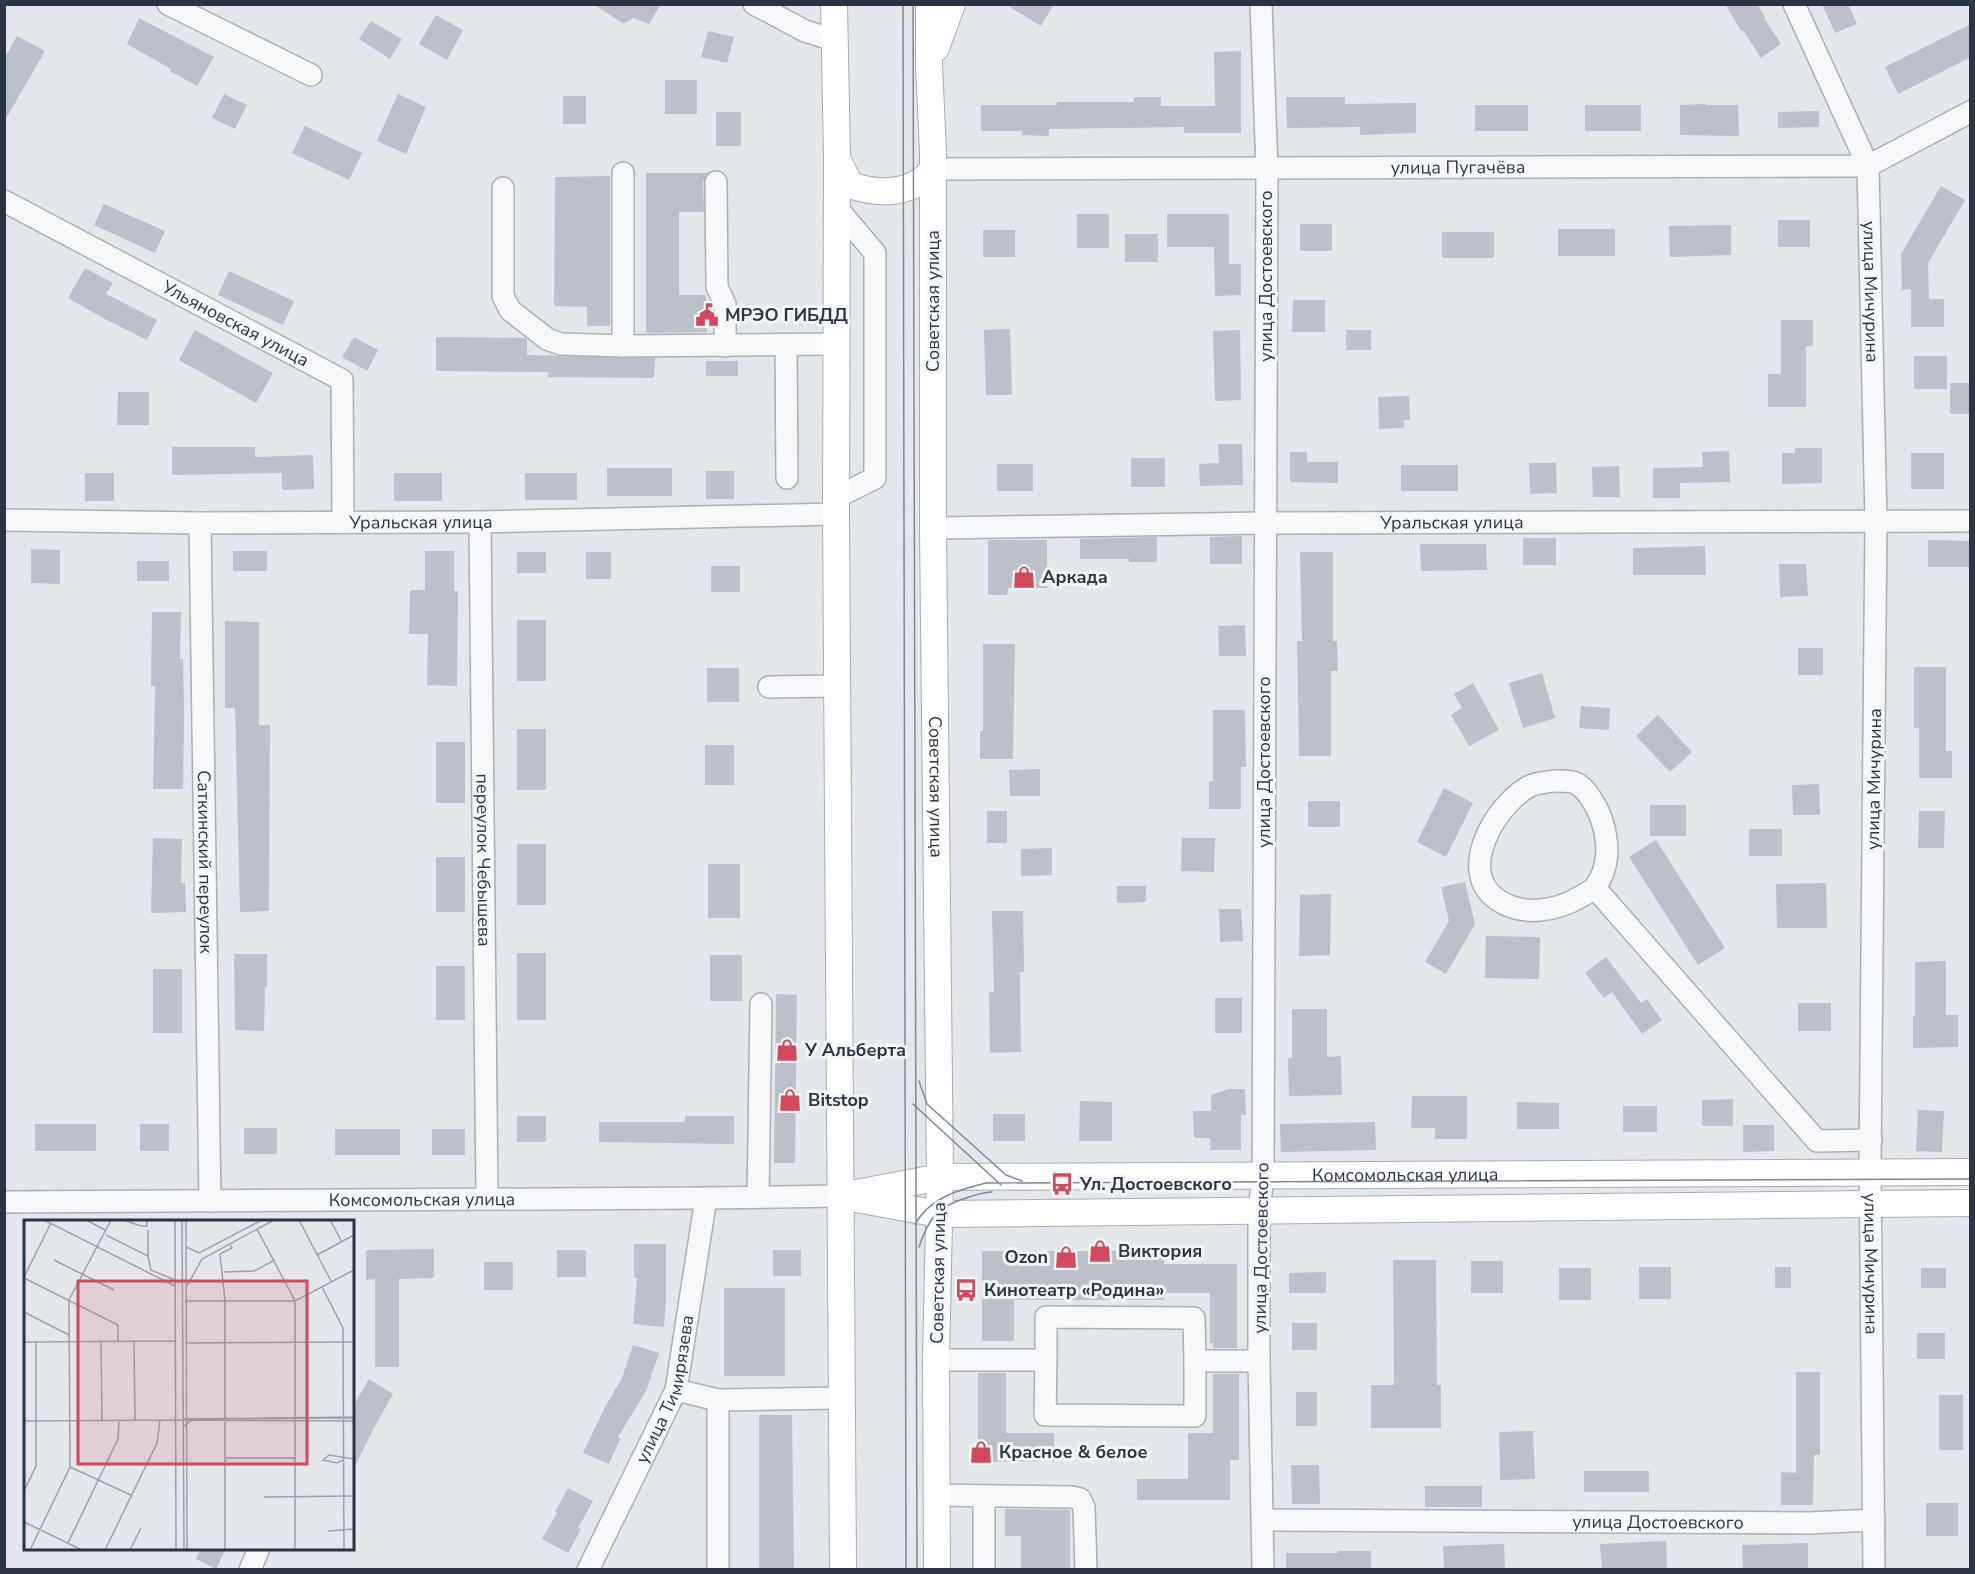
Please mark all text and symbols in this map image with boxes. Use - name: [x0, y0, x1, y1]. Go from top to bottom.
- street label: улица Пугачёва: [1391, 155, 1525, 180]
- street label: улица Достоевского: [1254, 190, 1278, 362]
- street label: улица Мичурина: [1857, 221, 1884, 363]
- street label: Советская улица: [921, 230, 945, 372]
- street label: Ульяновская улица: [157, 274, 313, 372]
- public building icon: МРЭО ГИБДД: [694, 302, 720, 328]
- place label: МРЭО ГИБДД: [725, 303, 848, 327]
- street label: Уральская улица: [348, 510, 493, 534]
- street label: Уральская улица: [1379, 510, 1524, 535]
- shop icon: Аркада: [1011, 564, 1037, 590]
- place label: Аркада: [1042, 565, 1108, 589]
- street label: улица Достоевского: [1252, 676, 1276, 848]
- street label: улица Мичурина: [1861, 708, 1887, 850]
- street label: Советская улица: [923, 716, 949, 858]
- street label: Саткинский переулок: [192, 770, 218, 954]
- street label: переулок Чебышева: [471, 773, 496, 947]
- shop icon: У Альберта: [774, 1037, 800, 1063]
- place label: У Альберта: [804, 1038, 906, 1062]
- shop icon: Bitstop: [777, 1087, 803, 1113]
- place label: Bitstop: [808, 1088, 869, 1112]
- street label: улица Достоевского: [1248, 1162, 1274, 1334]
- street label: Комсомольская улица: [1312, 1162, 1498, 1187]
- bus stop icon: Ул. Достоевского: [1049, 1171, 1075, 1197]
- place label: Ул. Достоевского: [1079, 1172, 1232, 1196]
- street label: Комсомольская улица: [329, 1187, 515, 1212]
- street label: улица Мичурина: [1858, 1193, 1884, 1335]
- street label: Советская улица: [925, 1202, 951, 1344]
- inset map: [24, 1220, 354, 1550]
- shop icon: Виктория: [1087, 1238, 1113, 1264]
- place label: Виктория: [1118, 1239, 1202, 1263]
- shop icon: Ozon: [1053, 1244, 1079, 1270]
- place label: Ozon: [1005, 1245, 1048, 1269]
- bus stop icon: Кинотеатр «Родина»: [953, 1277, 979, 1303]
- place label: Кинотеатр «Родина»: [984, 1278, 1164, 1302]
- street label: улица Тимирязева: [630, 1313, 700, 1467]
- shop icon: Красное & белое: [968, 1439, 994, 1465]
- place label: Красное & белое: [999, 1440, 1147, 1464]
- street label: улица Достоевского: [1572, 1510, 1744, 1535]

